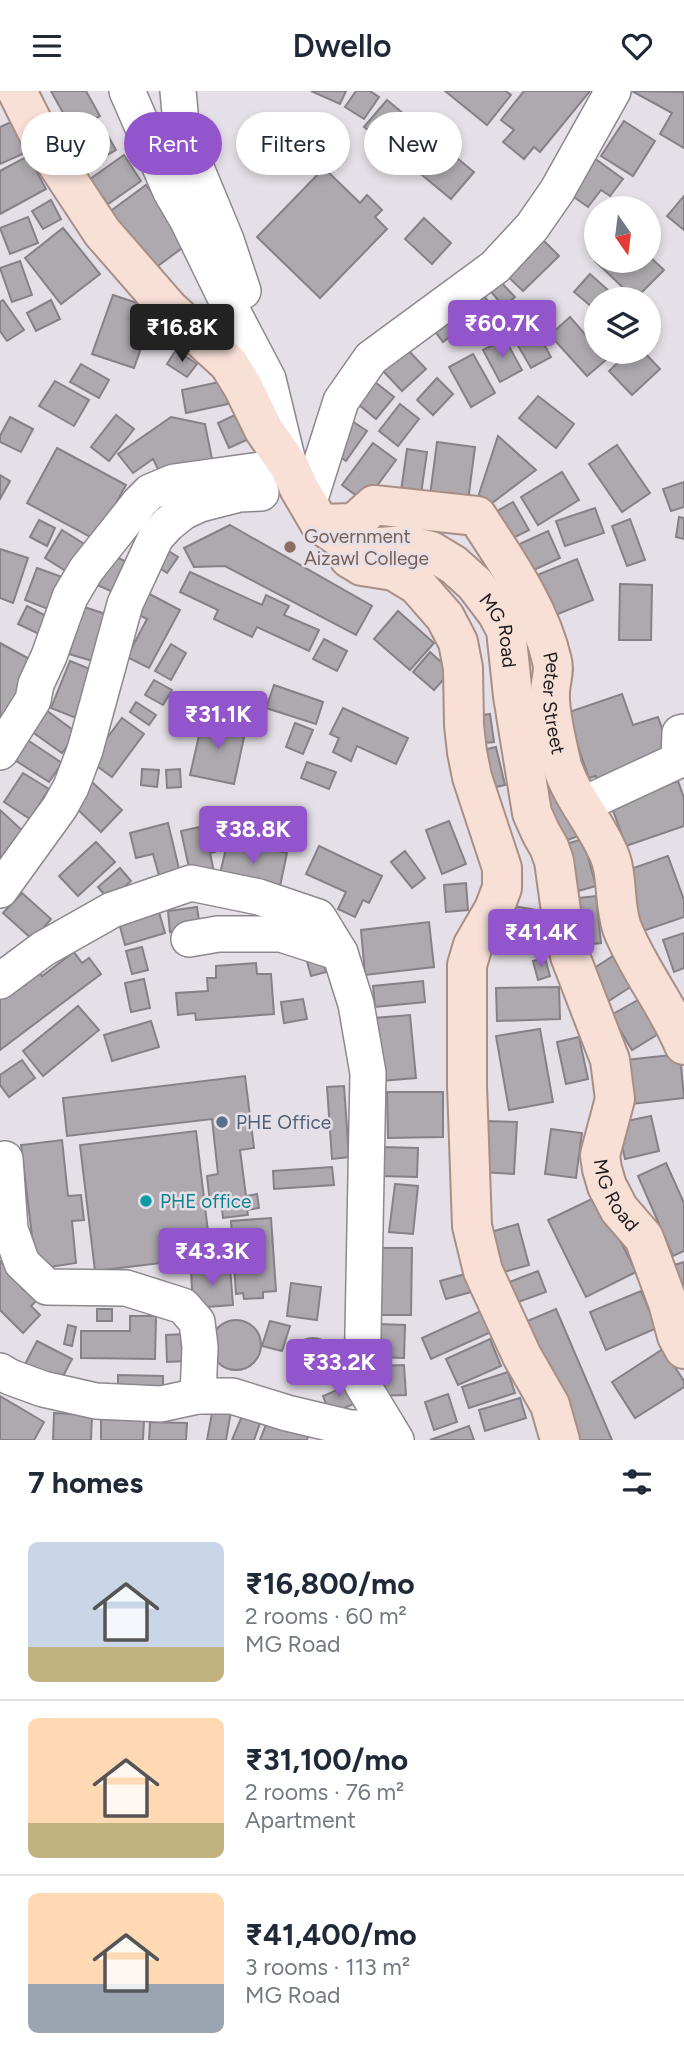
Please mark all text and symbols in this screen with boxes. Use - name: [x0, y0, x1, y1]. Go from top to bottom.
- icon: menu: [28, 27, 66, 65]
- text: Dwello: [292, 27, 392, 65]
- icon: heart: [618, 27, 656, 65]
- chip: Buy: [21, 112, 110, 175]
- chip: Rent: [124, 112, 222, 175]
- chip: Filters: [236, 112, 350, 175]
- chip: New: [364, 112, 462, 175]
- north arrow: [584, 196, 662, 273]
- map controls: [584, 196, 661, 364]
- button: layers: [584, 287, 661, 364]
- pin: ₹60.7K: [445, 301, 559, 360]
- pin: ₹16.8K: [125, 305, 239, 364]
- text: ₹60.7K: [464, 309, 540, 337]
- text: ₹16.8K: [146, 313, 218, 341]
- place label: Government Aizawl College: [304, 525, 429, 570]
- marker: Government Aizawl College: [282, 539, 298, 555]
- street label: MG Road: [474, 589, 521, 669]
- street label: Peter Street: [538, 649, 570, 756]
- pin: ₹31.1K: [161, 691, 275, 751]
- text: ₹31.1K: [184, 700, 252, 728]
- pin: ₹38.8K: [196, 807, 310, 866]
- text: ₹38.8K: [215, 815, 291, 843]
- pin: ₹41.4K: [484, 909, 598, 969]
- text: ₹41.4K: [504, 918, 578, 946]
- place label: PHE Office: [236, 1111, 331, 1134]
- marker: PHE Office: [214, 1114, 230, 1130]
- street label: MG Road: [589, 1157, 644, 1236]
- place label: PHE office: [160, 1190, 251, 1213]
- marker: PHE office: [138, 1193, 154, 1209]
- pin: ₹43.3K: [155, 1229, 269, 1288]
- text: ₹43.3K: [175, 1237, 249, 1265]
- pin: ₹33.2K: [282, 1339, 396, 1399]
- text: ₹33.2K: [302, 1348, 376, 1376]
- icon: filters: [618, 1463, 656, 1501]
- text: 7 homes: [28, 1464, 143, 1501]
- text: ₹16,800/mo: [245, 1565, 415, 1602]
- icon: home: [84, 1570, 168, 1654]
- text: 2 rooms · 60 m²: [245, 1602, 407, 1630]
- text: MG Road: [245, 1630, 341, 1658]
- text: ₹31,100/mo: [245, 1741, 408, 1778]
- icon: home: [84, 1746, 168, 1830]
- text: 2 rooms · 76 m²: [245, 1778, 404, 1806]
- text: Apartment: [245, 1806, 356, 1834]
- text: ₹41,400/mo: [245, 1916, 417, 1953]
- icon: home: [84, 1921, 168, 2005]
- text: 3 rooms · 113 m²: [245, 1953, 410, 1981]
- text: MG Road: [245, 1981, 341, 2009]

